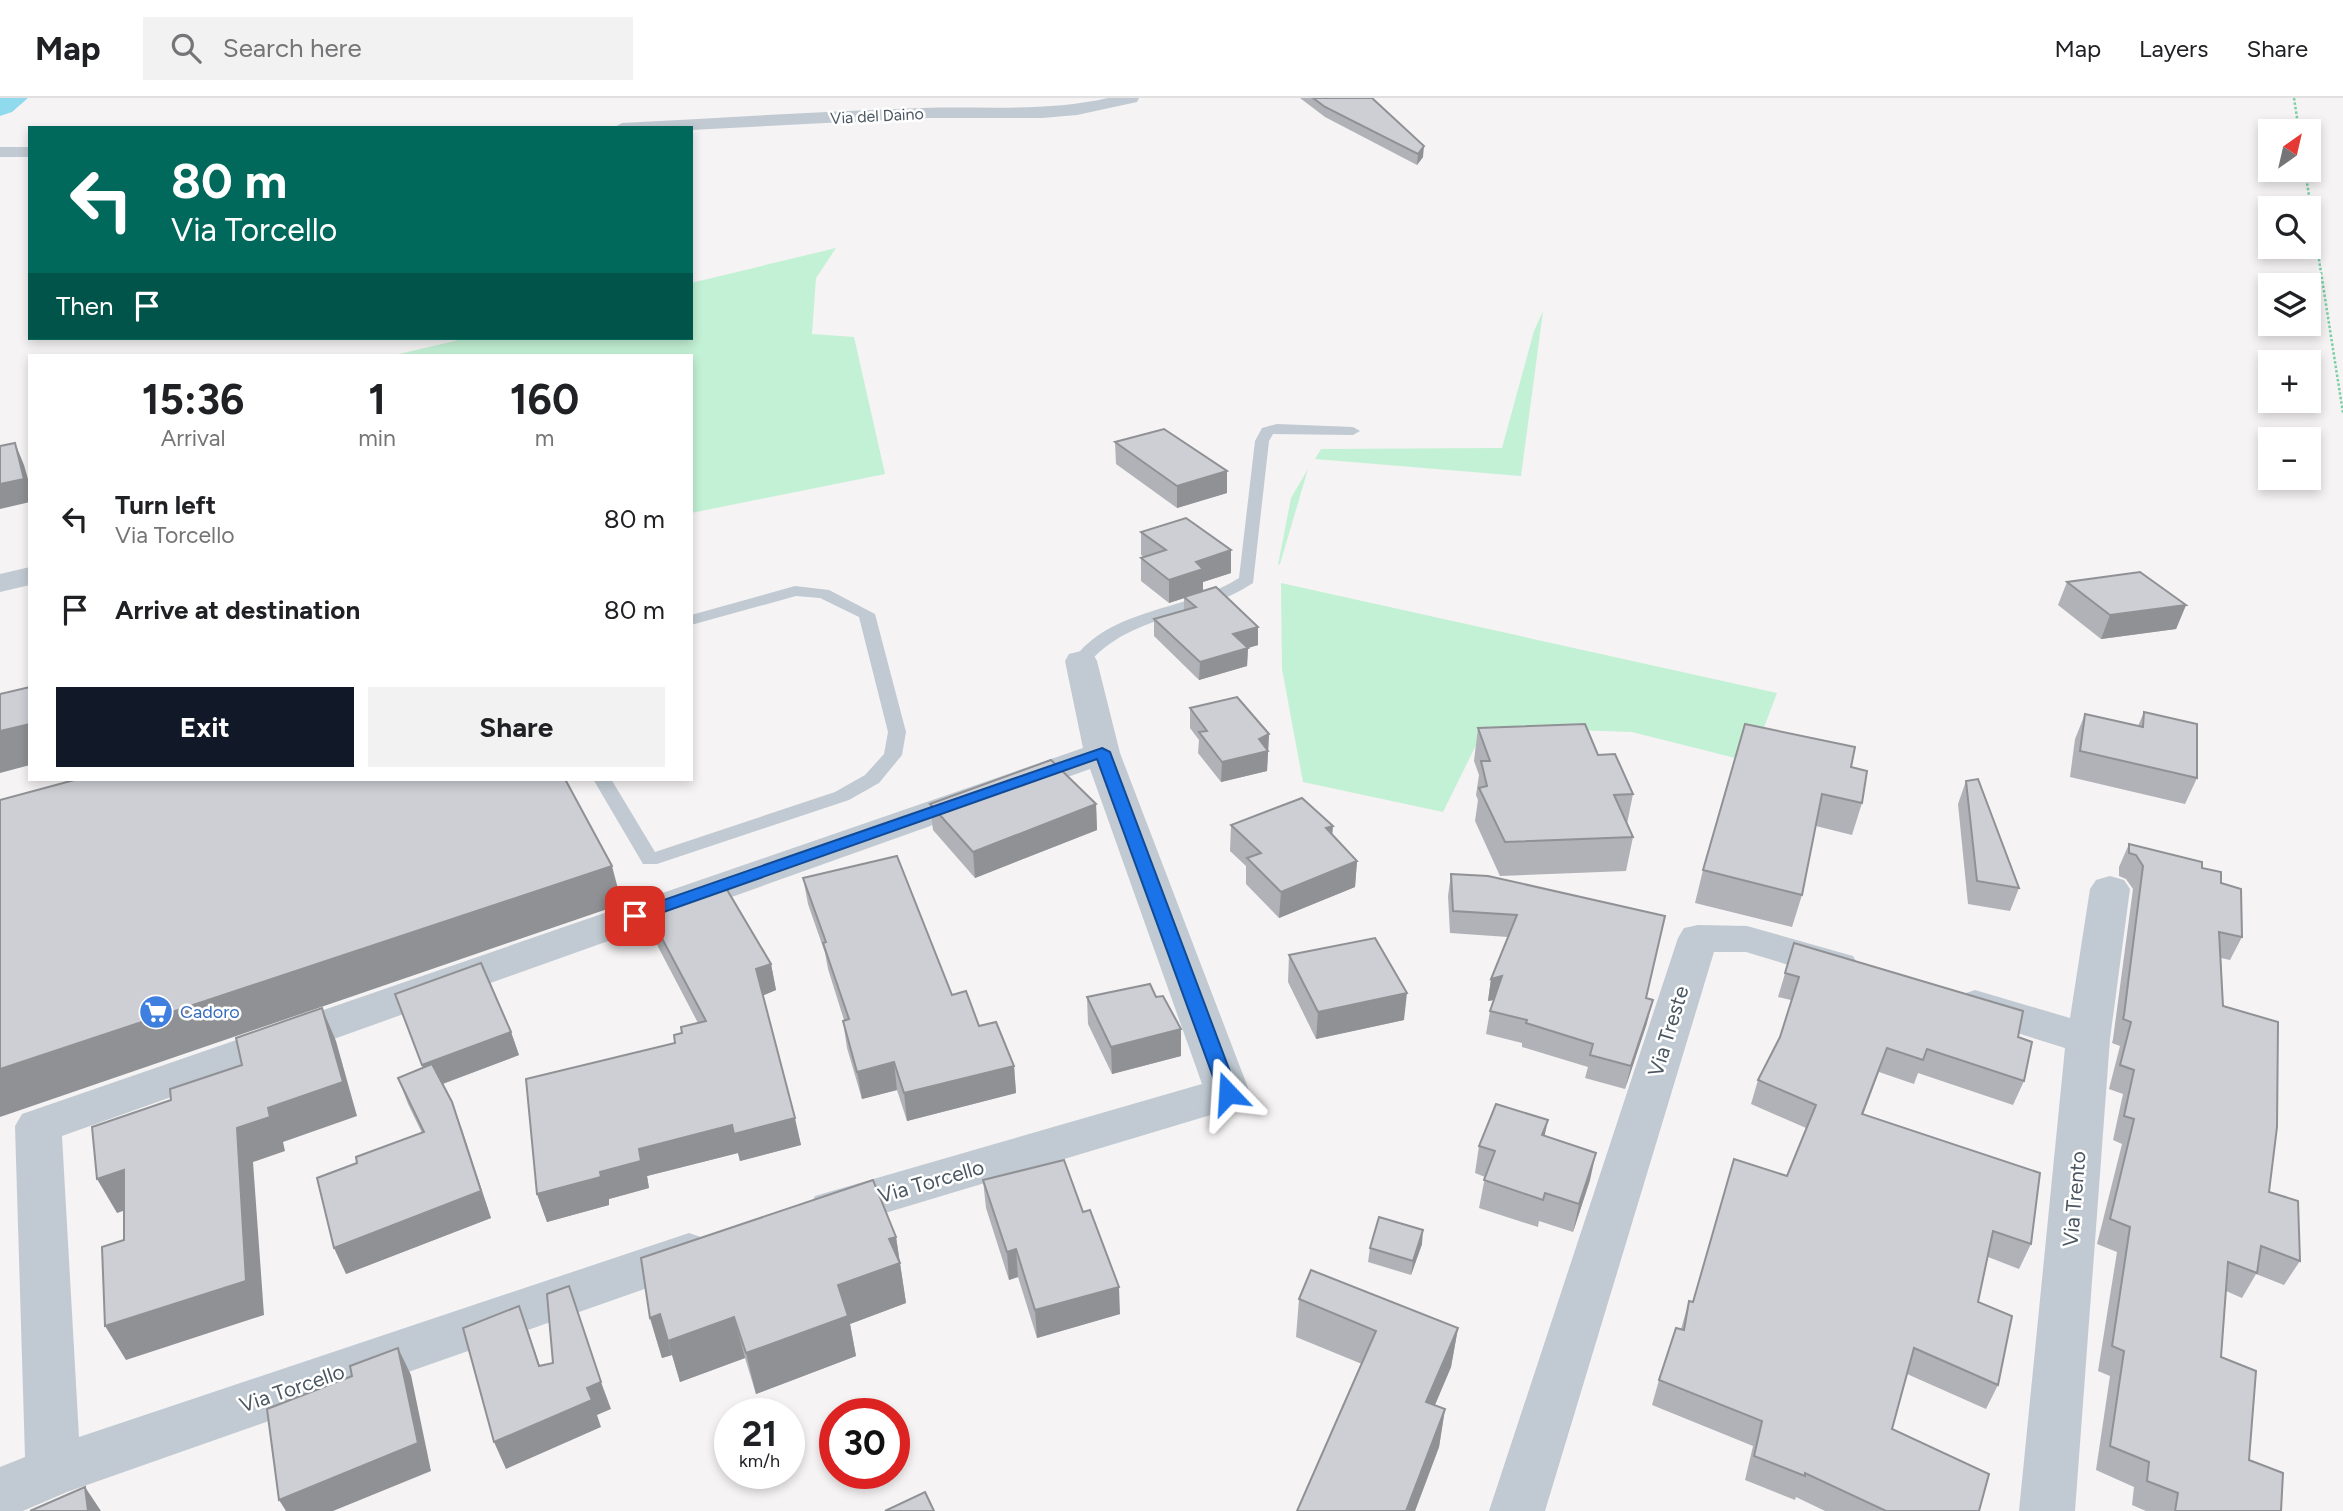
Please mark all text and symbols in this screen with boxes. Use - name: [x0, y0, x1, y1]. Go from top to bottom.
- search box: [143, 17, 633, 80]
- text: Map: [35, 29, 101, 68]
- icon: search: [167, 29, 205, 67]
- text: Search here: [223, 32, 362, 64]
- text: Map: [2054, 34, 2101, 63]
- text: Layers: [2139, 34, 2208, 63]
- text: Share: [2246, 34, 2308, 63]
- street label: Via del Daino: [830, 104, 924, 128]
- north arrow: [2258, 119, 2320, 182]
- map controls: [2258, 119, 2321, 490]
- text: 80 m: [171, 151, 287, 210]
- icon: left: [56, 154, 147, 245]
- button: search: [2258, 196, 2321, 259]
- text: Via Torcello: [171, 211, 337, 249]
- button: layers: [2258, 273, 2321, 336]
- icon: arrive: [128, 287, 166, 325]
- text: Then: [56, 290, 114, 322]
- button: +: [2258, 350, 2321, 413]
- text: 15:36: [142, 374, 244, 425]
- text: 1: [368, 374, 386, 425]
- text: 160: [510, 374, 579, 425]
- text: Arrival: [161, 424, 226, 452]
- text: min: [358, 424, 396, 452]
- text: m: [535, 424, 554, 452]
- button: −: [2258, 427, 2321, 490]
- text: Turn left: [115, 489, 216, 521]
- icon: left: [56, 500, 94, 538]
- text: 80 m: [604, 503, 665, 535]
- text: Via Torcello: [115, 521, 235, 549]
- icon: arrive: [56, 591, 94, 629]
- text: Arrive at destination: [115, 594, 360, 626]
- text: 80 m: [604, 594, 665, 626]
- button: Exit: [56, 687, 354, 767]
- button: Share: [368, 687, 665, 767]
- pin: [605, 886, 665, 946]
- icon: arrive: [616, 897, 654, 935]
- street label: Via Treste: [1642, 983, 1694, 1079]
- supermarket icon: Cadoro: [137, 993, 175, 1031]
- place label: Cadoro: [180, 1001, 240, 1023]
- position arrow: [1191, 1056, 1265, 1130]
- street label: Via Trento: [2057, 1150, 2091, 1248]
- street label: Via Torcello: [875, 1154, 987, 1208]
- street label: Via Torcello: [236, 1358, 348, 1418]
- speed limit sign: 30: [819, 1398, 910, 1489]
- text: 21: [742, 1413, 777, 1455]
- text: km/h: [739, 1450, 780, 1472]

